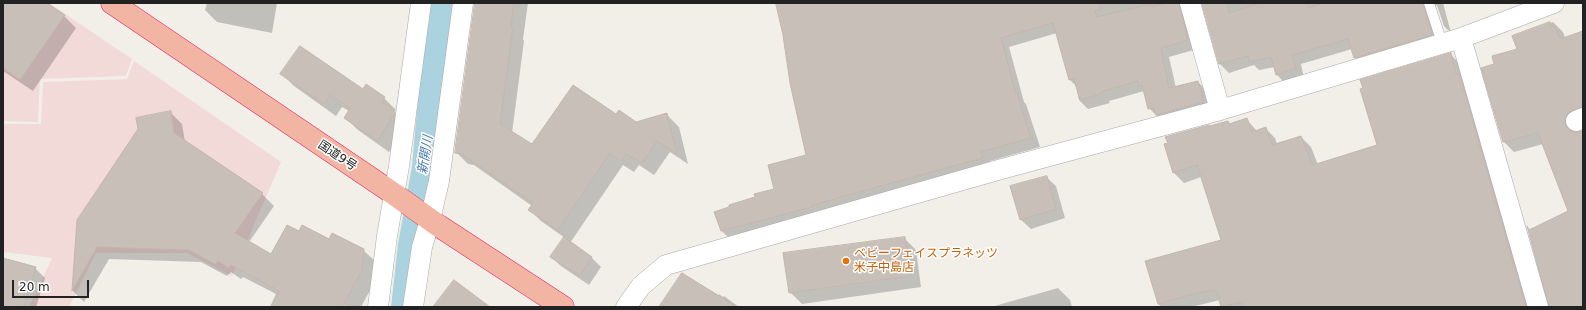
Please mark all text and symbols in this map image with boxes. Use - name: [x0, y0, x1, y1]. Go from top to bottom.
- water label: 新開川: [415, 135, 437, 175]
- street label: 国道9号: [315, 138, 359, 174]
- place label: ベビーフェイスプラネッツ 米子中島店: [854, 247, 998, 275]
- marker: ベビーフェイスプラネッツ 米子中島店: [841, 256, 851, 266]
- scale bar: [14, 272, 91, 298]
- text: 20 m: [19, 280, 50, 294]

